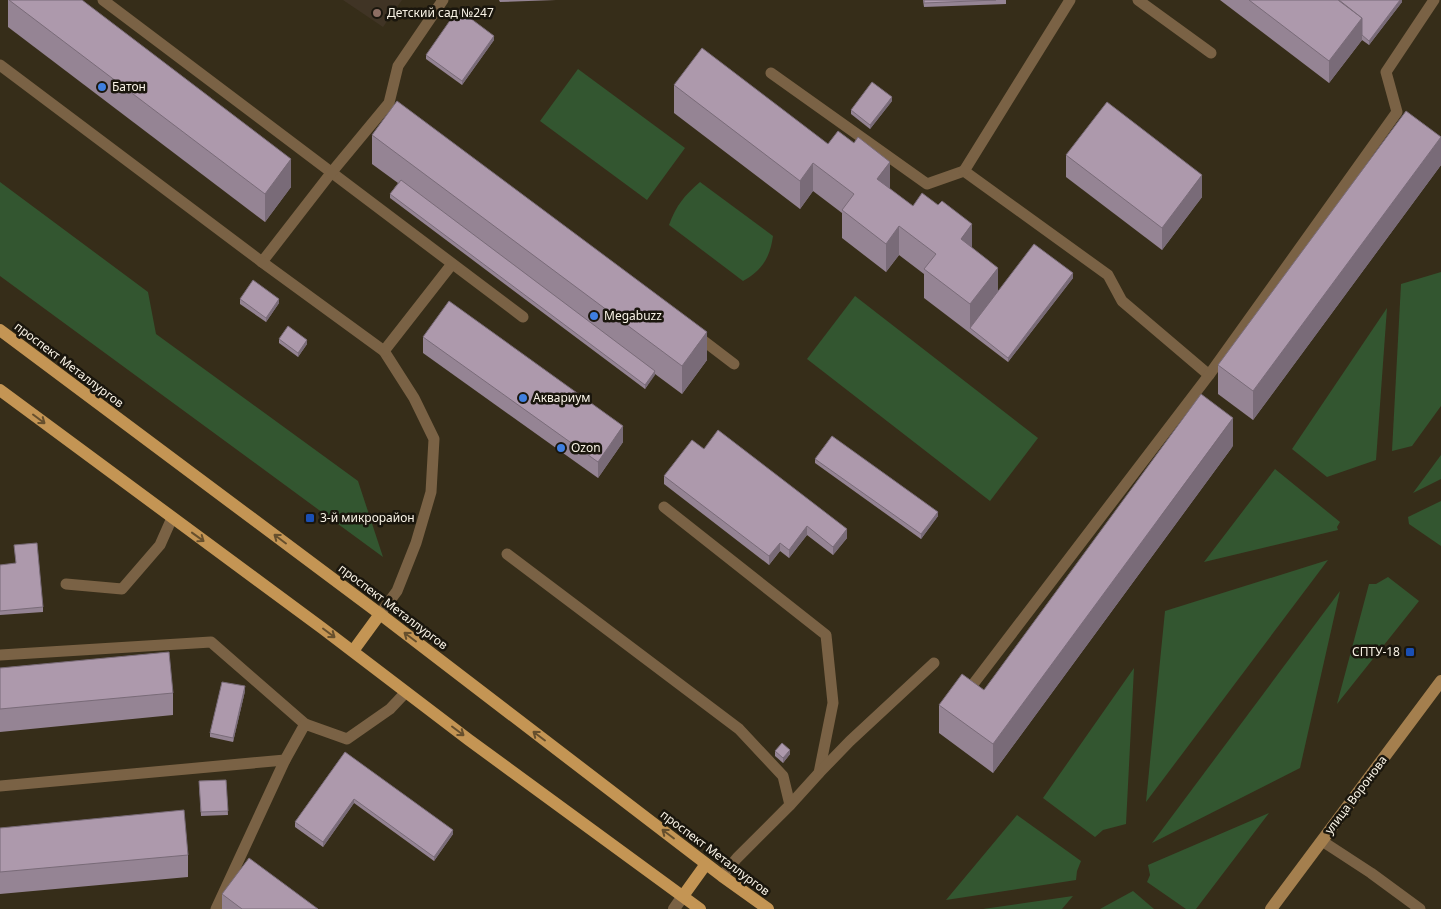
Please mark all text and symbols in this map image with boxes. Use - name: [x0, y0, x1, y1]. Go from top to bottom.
- place label: Детский сад №247: [387, 4, 494, 21]
- marker: Детский сад №247: [371, 7, 383, 19]
- place label: Батон: [112, 78, 146, 95]
- marker: Батон: [96, 81, 108, 93]
- place label: Megabuzz: [604, 307, 662, 324]
- marker: Megabuzz: [588, 310, 600, 322]
- street label: проспект Металлургов: [11, 318, 128, 411]
- place label: Аквариум: [533, 389, 591, 406]
- marker: Аквариум: [517, 392, 529, 404]
- one-way arrow: [32, 413, 45, 424]
- place label: Ozon: [571, 439, 601, 456]
- marker: Ozon: [555, 442, 567, 454]
- place label: 3-й микрорайон: [320, 509, 415, 526]
- marker: 3-й микрорайон: [304, 512, 316, 524]
- one-way arrow: [190, 531, 204, 542]
- one-way arrow: [273, 534, 287, 544]
- street label: проспект Металлургов: [335, 560, 452, 653]
- one-way arrow: [322, 627, 335, 638]
- one-way arrow: [403, 632, 417, 642]
- place label: СПТУ-18: [1352, 643, 1400, 660]
- marker: СПТУ-18: [1404, 646, 1416, 658]
- one-way arrow: [451, 726, 464, 737]
- one-way arrow: [533, 730, 546, 741]
- street label: улица Воронова: [1320, 752, 1391, 838]
- street label: проспект Металлургов: [657, 806, 774, 899]
- one-way arrow: [662, 829, 675, 840]

